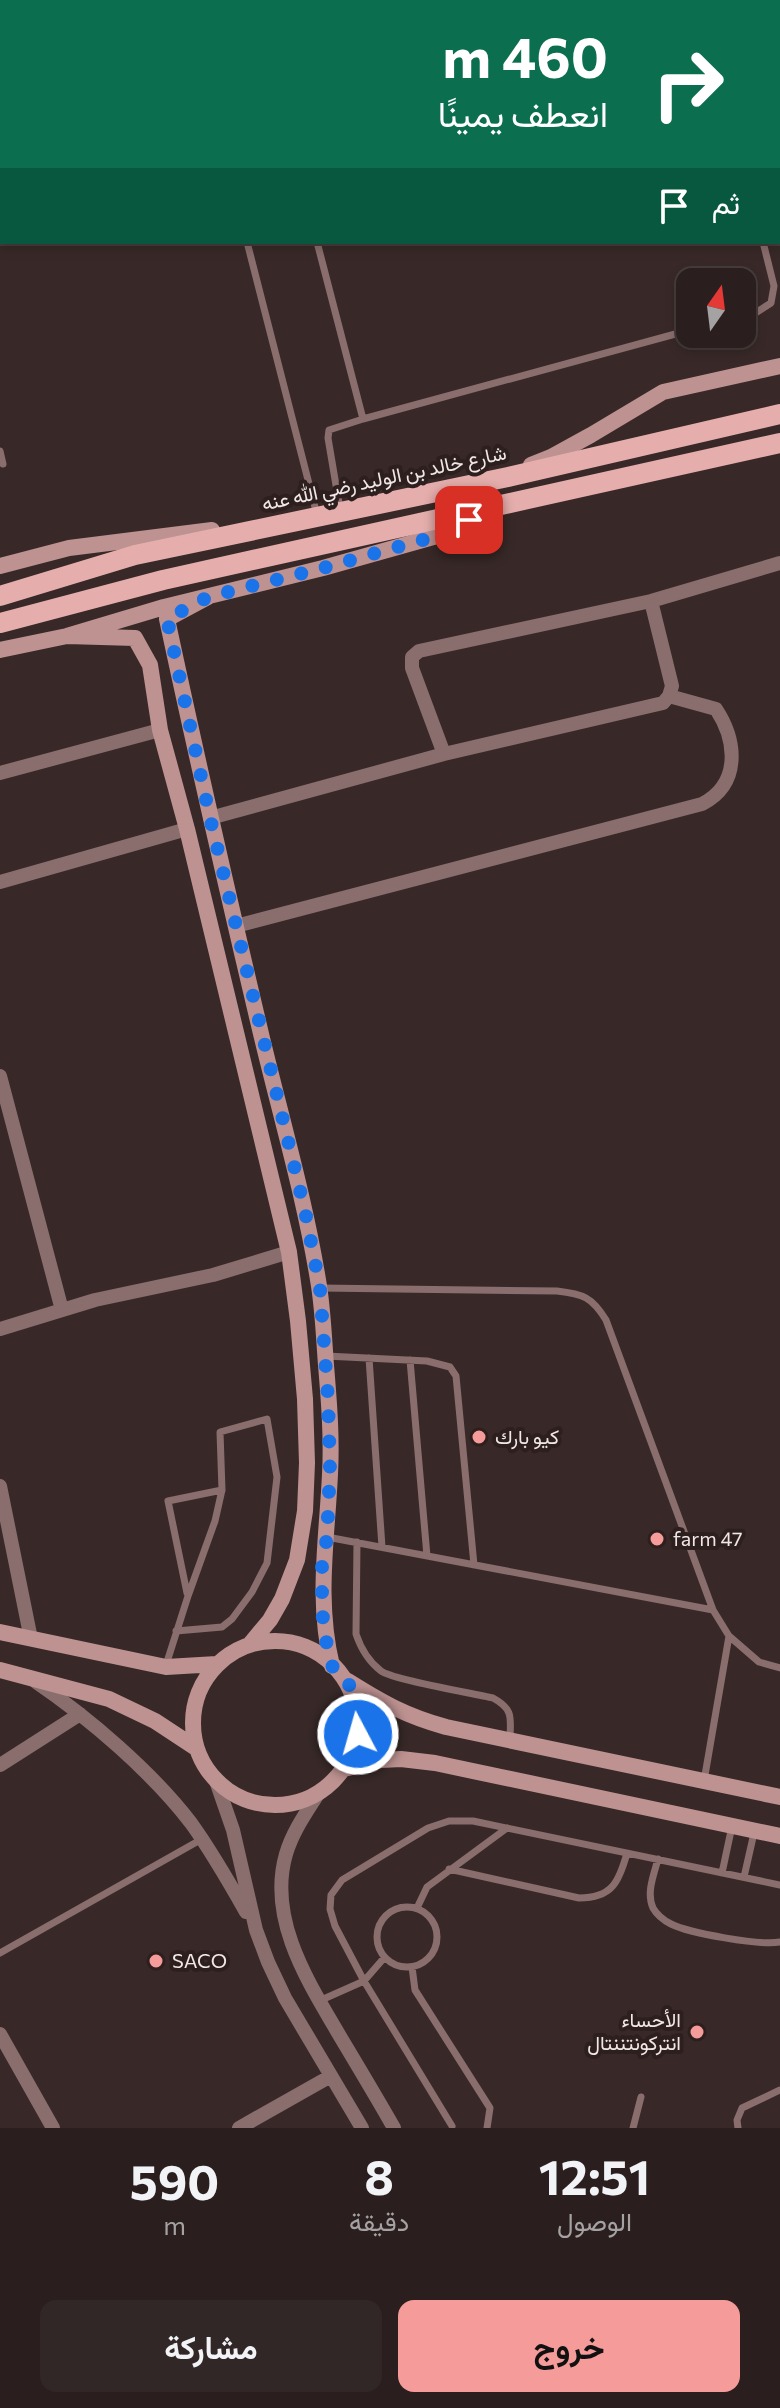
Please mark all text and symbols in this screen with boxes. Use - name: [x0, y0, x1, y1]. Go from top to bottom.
- text: 460 m: [442, 21, 608, 90]
- icon: right: [636, 32, 740, 136]
- text: انعطف يمينًا: [438, 90, 608, 134]
- text: ثم: [712, 183, 740, 220]
- icon: arrive: [652, 184, 696, 228]
- north arrow: [676, 268, 756, 348]
- map controls: [676, 268, 756, 348]
- street label: شارع خالد بن الوليد رضي الله عنه: [259, 439, 509, 521]
- pin: [435, 486, 503, 554]
- icon: arrive: [447, 498, 491, 542]
- place label: كيو بارك: [495, 1424, 559, 1450]
- marker: كيو بارك: [470, 1428, 488, 1446]
- place label: farm 47: [673, 1526, 743, 1550]
- marker: farm 47: [648, 1530, 666, 1548]
- position arrow: [316, 1692, 400, 1776]
- place label: SACO: [172, 1948, 227, 1972]
- marker: SACO: [147, 1952, 165, 1970]
- place label: الأحساء انتركونتننتال: [587, 2007, 681, 2056]
- marker: الأحساء انتركونتننتال: [688, 2023, 706, 2041]
- text: 8: [364, 2146, 394, 2205]
- text: 12:51: [539, 2146, 650, 2205]
- text: 590: [130, 2151, 219, 2210]
- text: دقيقة: [349, 2205, 409, 2236]
- text: الوصول: [557, 2205, 632, 2236]
- text: m: [163, 2209, 186, 2240]
- button: مشاركة: [40, 2300, 382, 2392]
- button: خروج: [398, 2300, 740, 2392]

